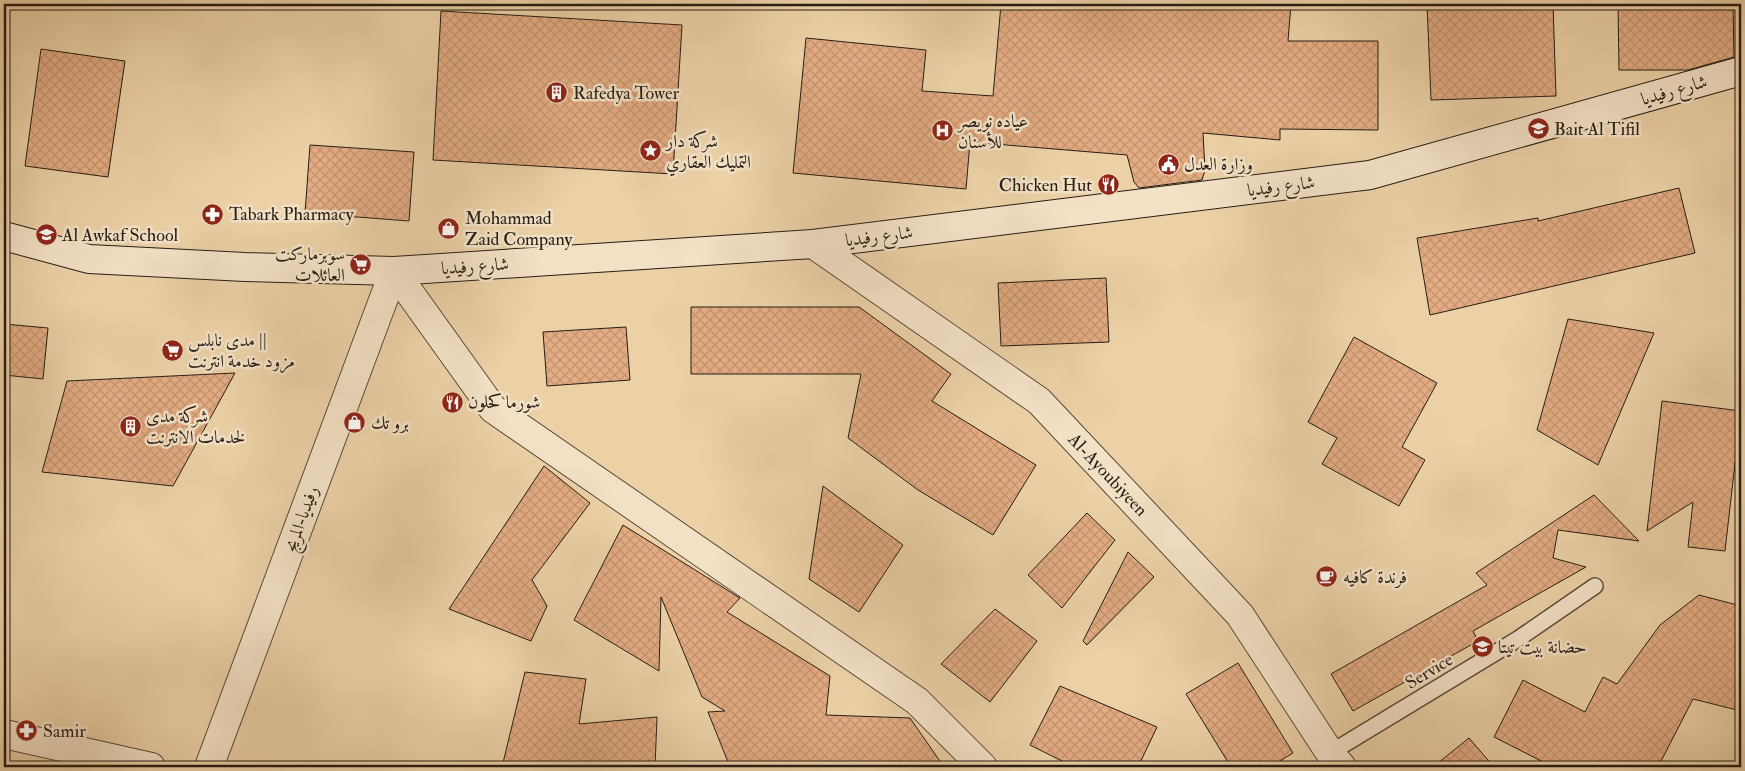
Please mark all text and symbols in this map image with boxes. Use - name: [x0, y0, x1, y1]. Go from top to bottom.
- street label: شارع رفيديا: [1638, 70, 1711, 114]
- building icon: Rafedya Tower: [545, 81, 569, 105]
- place label: Rafedya Tower: [573, 82, 680, 105]
- place label: عياده نويصر للأسنان: [956, 110, 1028, 154]
- school or university icon: Bait Al Tifil: [1526, 117, 1550, 141]
- place label: Bait Al Tifil: [1554, 118, 1640, 141]
- hospital icon: عياده نويصر للأسنان: [930, 119, 954, 143]
- place label: شركة دار التمليك العقاري: [664, 130, 751, 177]
- place icon: شركة دار التمليك العقاري: [638, 139, 662, 163]
- public building icon: وزارة العدل: [1156, 152, 1180, 176]
- place label: وزارة العدل: [1184, 153, 1253, 176]
- street label: شارع رفيديا: [1246, 171, 1317, 205]
- restaurant icon: Chicken Hut: [1096, 173, 1120, 197]
- place label: Chicken Hut: [999, 174, 1092, 197]
- pharmacy icon: Tabark Pharmacy: [201, 202, 225, 226]
- place label: Tabark Pharmacy: [229, 203, 355, 226]
- place label: Mohammad Zaid Company: [465, 207, 574, 251]
- shop icon: Mohammad Zaid Company: [437, 216, 461, 240]
- street label: شارع رفيديا: [844, 221, 915, 255]
- school or university icon: Al Awkaf School: [34, 223, 58, 247]
- place label: Al Awkaf School: [61, 224, 178, 247]
- place label: سوبرماركت العائلات: [275, 243, 345, 287]
- supermarket icon: سوبرماركت العائلات: [349, 252, 373, 276]
- street label: شارع رفيديا: [440, 253, 510, 283]
- place label: مدى نابلس || مزود خدمة انترنت: [188, 329, 295, 374]
- supermarket icon: مدى نابلس || مزود خدمة انترنت: [160, 338, 184, 362]
- restaurant icon: شورما كحلون: [440, 390, 464, 414]
- place label: شورما كحلون: [468, 391, 541, 414]
- place label: شركة مدى لخدمات الانترنت: [146, 405, 245, 449]
- shop icon: برو تك: [343, 411, 367, 435]
- place label: برو تك: [371, 412, 409, 435]
- building icon: شركة مدى لخدمات الانترنت: [118, 414, 142, 438]
- street label: Al-Ayoubiyeen: [1062, 428, 1152, 521]
- street label: رفيديا-المريج: [279, 483, 328, 557]
- cafe icon: فرندة كافيه: [1315, 565, 1339, 589]
- place label: فرندة كافيه: [1343, 566, 1407, 589]
- school or university icon: حضانة بيت تيتا: [1470, 635, 1494, 659]
- place label: حضانة بيت تيتا: [1498, 636, 1587, 659]
- street label: Service: [1401, 648, 1458, 695]
- pharmacy icon: Samir: [15, 719, 39, 743]
- place label: Samir: [43, 720, 86, 743]

